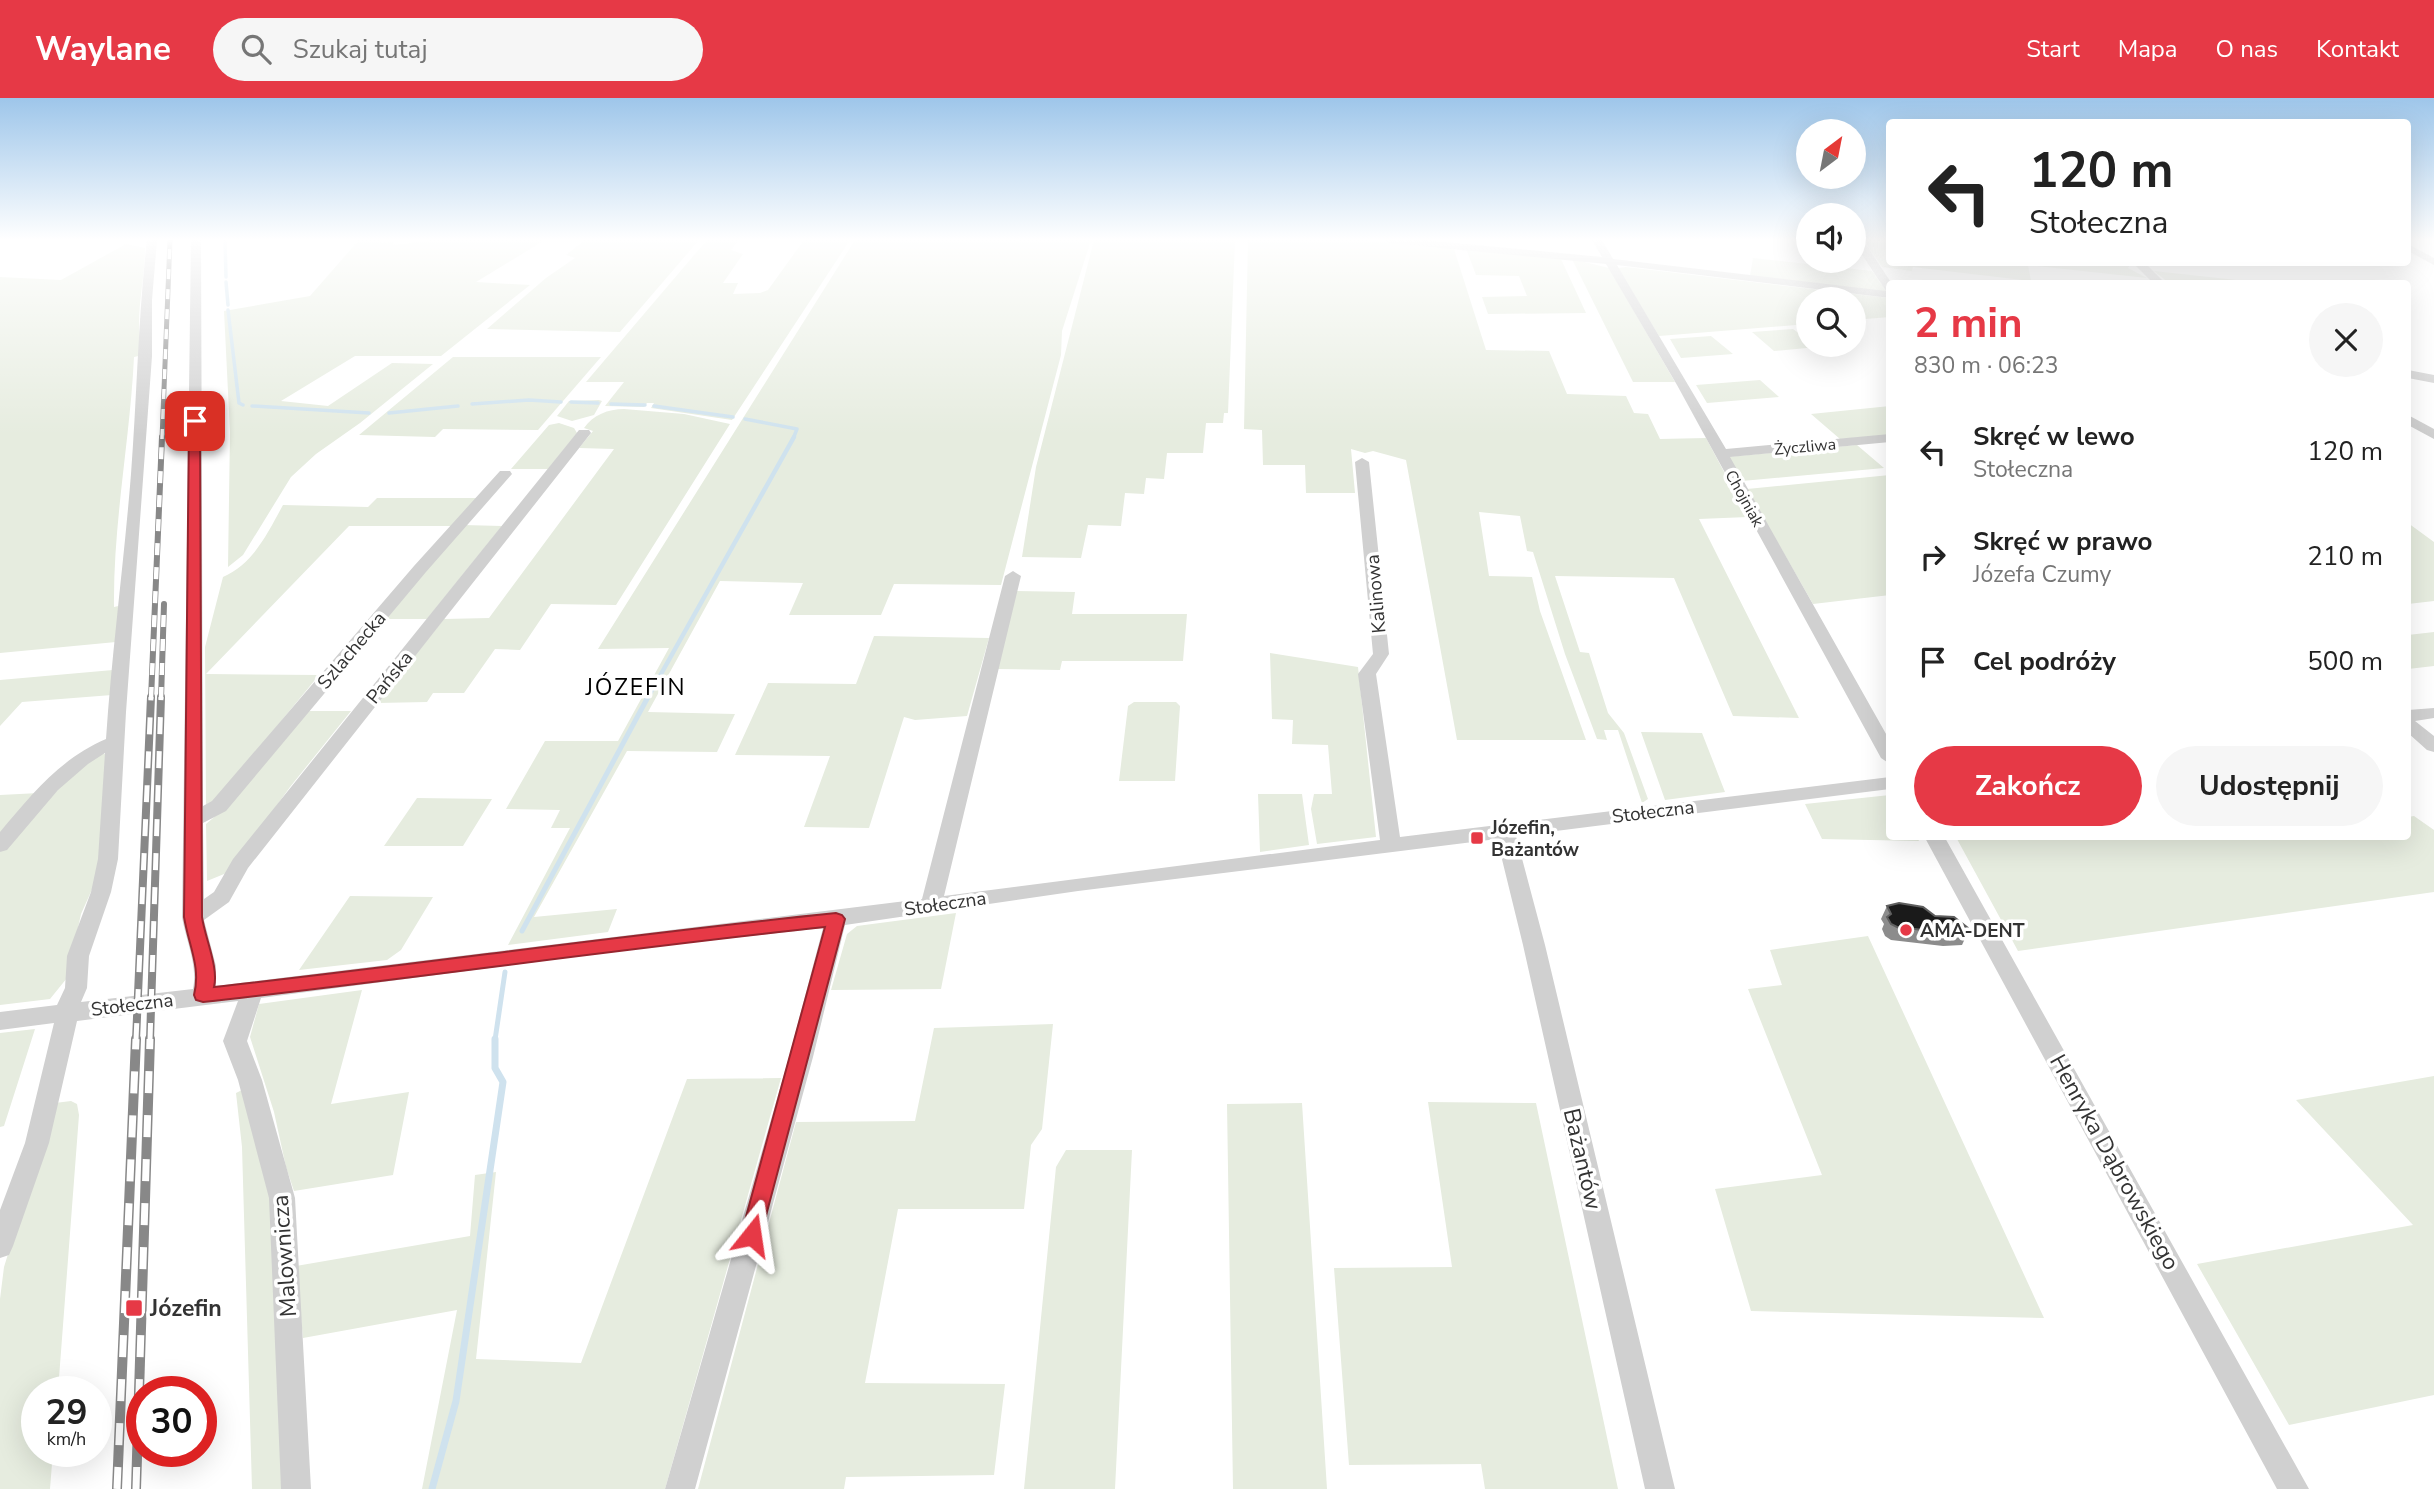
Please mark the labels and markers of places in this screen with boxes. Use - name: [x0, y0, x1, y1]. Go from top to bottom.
- pin: [165, 391, 225, 451]
- place label: Józefin, Bażantów: [1490, 815, 1580, 863]
- marker: Józefin, Bażantów: [1469, 830, 1485, 846]
- place label: AMA-DENT: [1920, 918, 2025, 944]
- marker: AMA-DENT: [1898, 922, 1914, 938]
- place label: Józefin: [149, 1293, 222, 1324]
- marker: Józefin: [124, 1298, 144, 1318]

